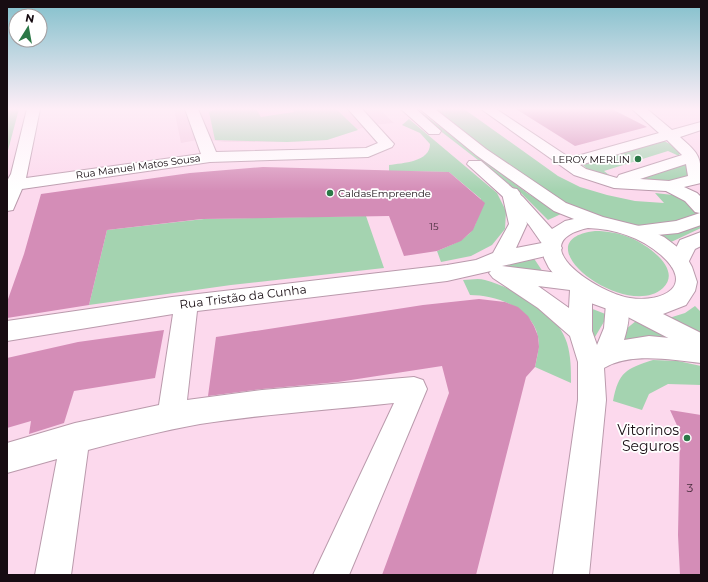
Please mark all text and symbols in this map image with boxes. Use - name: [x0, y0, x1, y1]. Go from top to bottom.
- north arrow: [8, 8, 48, 48]
- text: N: [24, 10, 36, 26]
- street label: Rua Manuel Matos Sousa: [75, 151, 201, 182]
- place label: LEROY MERLIN: [553, 153, 630, 166]
- marker: LEROY MERLIN: [633, 154, 643, 164]
- place label: CaldasEmpreende: [338, 187, 431, 200]
- marker: CaldasEmpreende: [325, 188, 335, 198]
- house number: 15: [429, 220, 439, 233]
- street label: Rua Tristão da Cunha: [179, 281, 307, 312]
- place label: Vitorinos Seguros: [617, 421, 679, 455]
- marker: Vitorinos Seguros: [682, 433, 692, 443]
- house number: 3: [687, 480, 694, 495]

